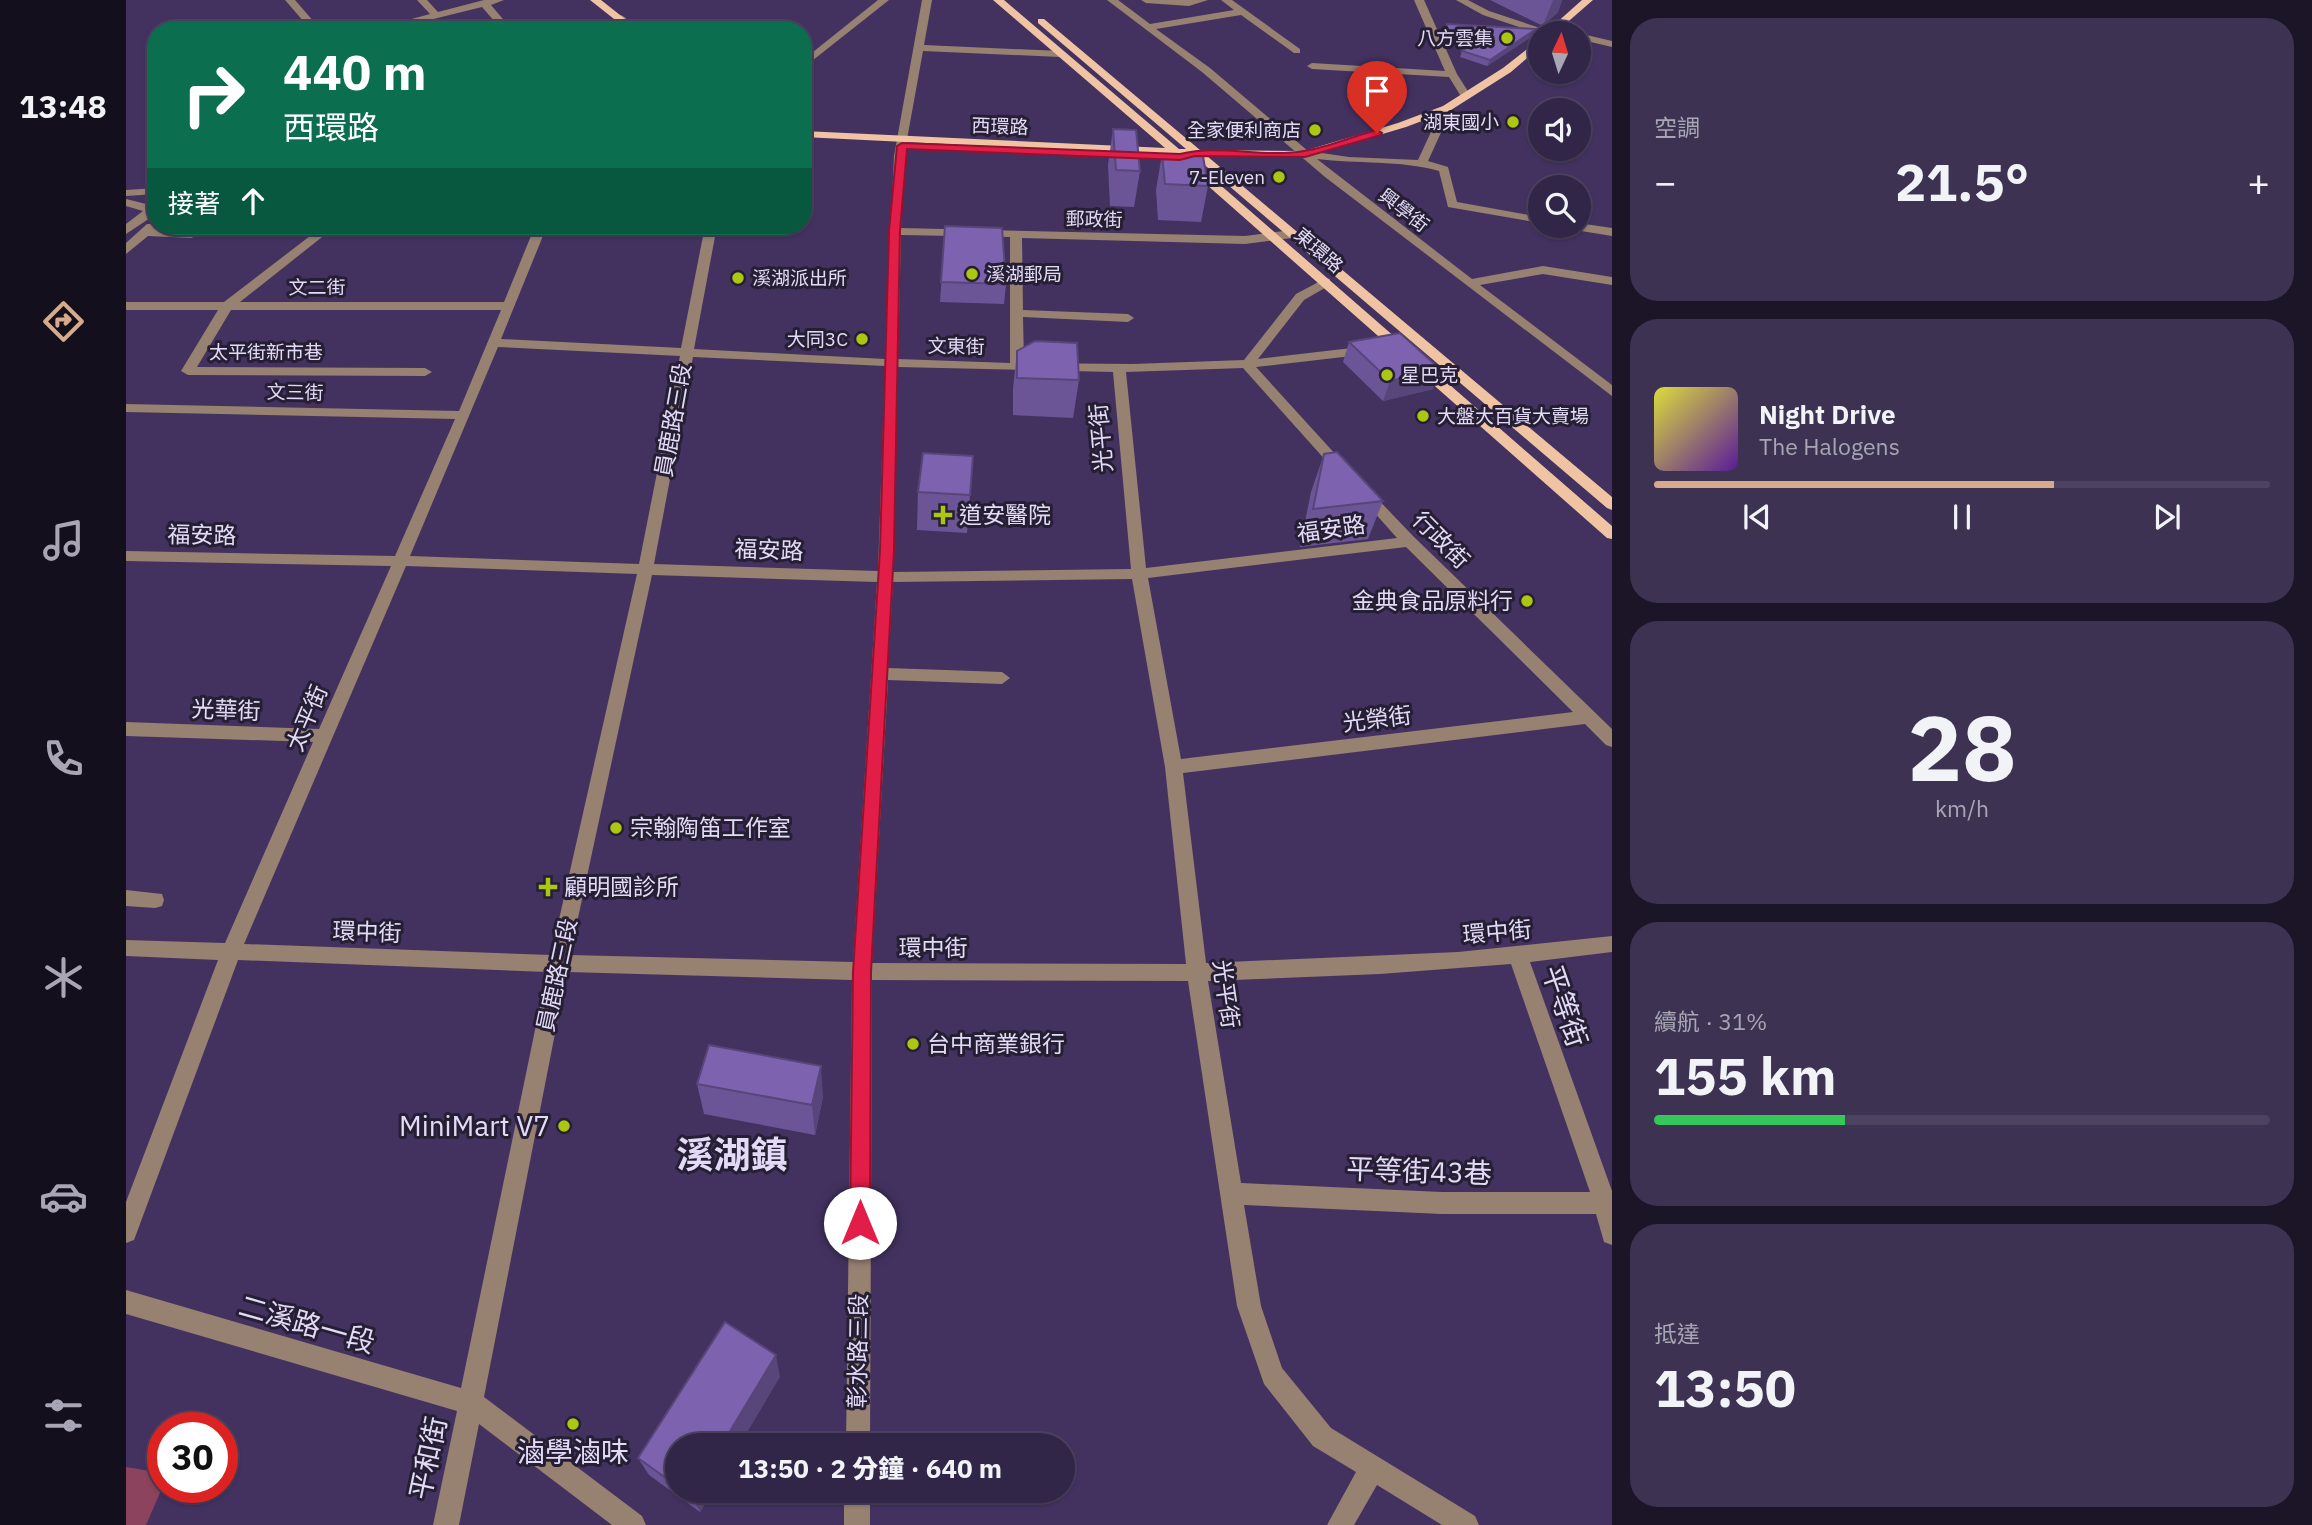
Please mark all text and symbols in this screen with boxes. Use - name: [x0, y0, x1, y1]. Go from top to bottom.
- north arrow: [1528, 21, 1591, 84]
- map controls: [1528, 21, 1591, 238]
- place label: 八方雲集: [1417, 26, 1493, 50]
- marker: 八方雲集: [1499, 30, 1515, 46]
- text: 440 m: [283, 40, 427, 103]
- icon: right: [168, 49, 259, 140]
- pin: [1347, 61, 1407, 133]
- icon: arrive: [1358, 72, 1396, 110]
- text: 13:48: [19, 85, 107, 127]
- button: sound: [1528, 98, 1591, 161]
- text: 西環路: [283, 106, 379, 148]
- place label: 湖東國小: [1423, 110, 1499, 134]
- text: 空調: [1654, 112, 1700, 142]
- street label: 西環路: [971, 113, 1029, 139]
- marker: 湖東國小: [1505, 114, 1521, 130]
- place label: 全家便利商店: [1187, 118, 1301, 142]
- marker: 全家便利商店: [1307, 122, 1323, 138]
- text: 21.5°: [1895, 148, 2029, 215]
- text: −: [1654, 157, 1677, 206]
- text: +: [2247, 157, 2270, 206]
- place label: 7-Eleven: [1189, 165, 1265, 189]
- marker: 7-Eleven: [1271, 169, 1287, 185]
- button: search: [1528, 175, 1591, 238]
- icon: ahead: [234, 182, 272, 220]
- street label: 興學街: [1374, 183, 1434, 237]
- text: 接著: [168, 186, 220, 220]
- street label: 郵政街: [1065, 207, 1123, 231]
- street label: 東環路: [1290, 222, 1348, 278]
- place label: 溪湖郵局: [986, 262, 1062, 286]
- place label: 溪湖派出所: [752, 266, 847, 290]
- marker: 溪湖郵局: [964, 266, 980, 282]
- marker: 溪湖派出所: [730, 270, 746, 286]
- street label: 文二街: [288, 275, 346, 299]
- icon: directions: [39, 297, 88, 346]
- place label: 大同3C: [787, 327, 848, 351]
- marker: 大同3C: [854, 331, 870, 347]
- street label: 文東街: [927, 334, 985, 358]
- street label: 太平街新市巷: [209, 340, 323, 364]
- street label: 員鹿路三段: [647, 361, 697, 479]
- place label: 星巴克: [1401, 363, 1458, 387]
- marker: 星巴克: [1379, 367, 1395, 383]
- street label: 文三街: [266, 380, 324, 404]
- text: Night Drive: [1759, 397, 1896, 431]
- street label: 光平街: [1082, 402, 1118, 474]
- place label: 大盤大百貨大賣場: [1437, 404, 1589, 428]
- marker: 大盤大百貨大賣場: [1415, 408, 1431, 424]
- text: The Halogens: [1759, 431, 1900, 461]
- icon: previous: [1738, 498, 1776, 536]
- icon: pause: [1943, 498, 1981, 536]
- icon: next: [2148, 498, 2186, 536]
- place label: 道安醫院: [959, 499, 1051, 529]
- street label: 行政街: [1407, 504, 1477, 574]
- marker: 道安醫院: [933, 505, 953, 525]
- street label: 福安路: [1295, 508, 1367, 548]
- icon: music: [39, 516, 88, 565]
- street label: 福安路: [167, 518, 237, 550]
- street label: 福安路: [734, 533, 804, 565]
- place label: 金典食品原料行: [1352, 585, 1513, 615]
- marker: 金典食品原料行: [1519, 593, 1535, 609]
- street label: 太平街: [279, 680, 333, 755]
- text: 28: [1907, 688, 2017, 806]
- street label: 光華街: [191, 693, 261, 725]
- street label: 光榮街: [1341, 699, 1413, 737]
- icon: phone: [39, 734, 88, 783]
- text: km/h: [1935, 793, 1989, 823]
- place label: 宗翰陶笛工作室: [630, 812, 791, 842]
- marker: 宗翰陶笛工作室: [608, 820, 624, 836]
- place label: 顧明國診所: [564, 871, 679, 901]
- marker: 顧明國診所: [538, 877, 558, 897]
- street label: 環中街: [1461, 913, 1533, 949]
- street label: 環中街: [332, 915, 402, 947]
- street label: 員鹿路三段: [529, 915, 583, 1034]
- street label: 環中街: [899, 932, 968, 962]
- icon: climate: [39, 953, 88, 1002]
- street label: 光平街: [1207, 958, 1247, 1030]
- street label: 平等街: [1534, 960, 1597, 1052]
- text: 續航 · 31%: [1654, 1006, 1767, 1036]
- place label: 台中商業銀行: [927, 1028, 1065, 1058]
- marker: 台中商業銀行: [905, 1036, 921, 1052]
- text: 155 km: [1654, 1042, 1836, 1109]
- place label: MiniMart V7: [399, 1107, 550, 1144]
- marker: MiniMart V7: [556, 1118, 572, 1134]
- district label: 溪湖鎮: [677, 1130, 788, 1178]
- street label: 平等街43巷: [1346, 1149, 1492, 1192]
- icon: car: [39, 1172, 88, 1221]
- position arrow: [823, 1186, 897, 1260]
- street label: 二溪路一段: [235, 1286, 380, 1361]
- street label: 彰水路三段: [841, 1293, 873, 1409]
- text: 抵達: [1654, 1318, 1700, 1348]
- text: 13:50: [1654, 1354, 1796, 1421]
- icon: filters: [39, 1391, 88, 1440]
- speed limit sign: 30: [147, 1412, 238, 1503]
- street label: 平和街: [401, 1413, 454, 1503]
- marker: 滷學滷味: [565, 1416, 581, 1432]
- place label: 滷學滷味: [517, 1433, 629, 1470]
- text: 13:50 · 2 分鐘 · 640 m: [738, 1451, 1002, 1485]

